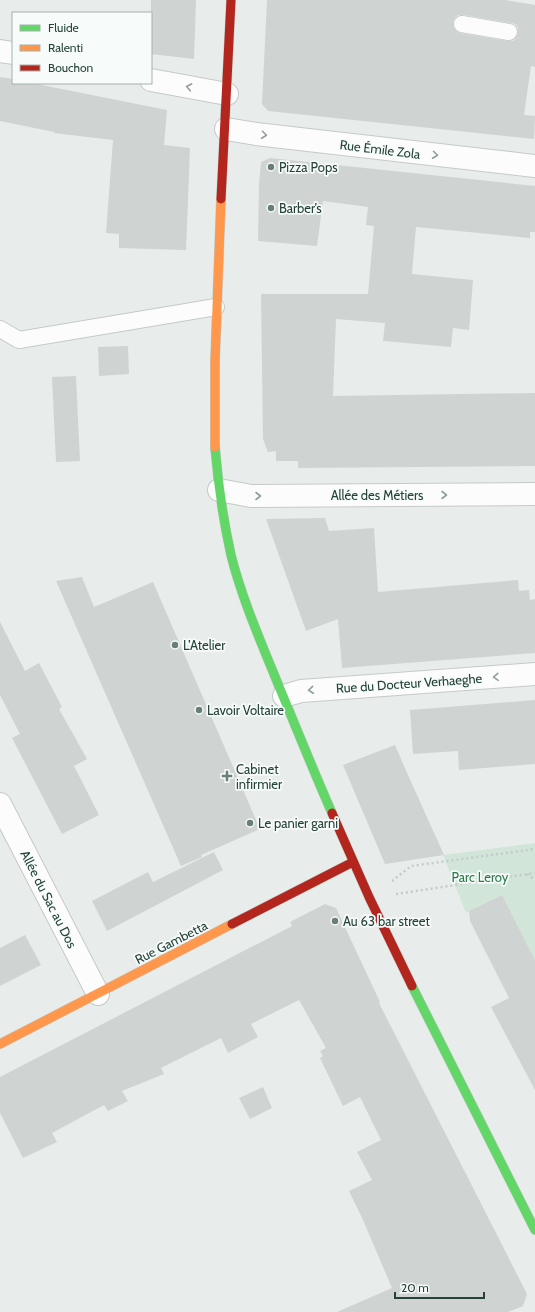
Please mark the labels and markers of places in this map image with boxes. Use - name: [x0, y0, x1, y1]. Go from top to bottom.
- place label: Pizza Pops: [279, 159, 338, 175]
- marker: Pizza Pops: [266, 162, 276, 172]
- place label: Barber’s: [279, 200, 322, 216]
- marker: Barber’s: [266, 203, 276, 213]
- place label: L’Atelier: [183, 637, 226, 653]
- marker: L’Atelier: [170, 640, 180, 650]
- place label: Lavoir Voltaire: [207, 702, 284, 718]
- marker: Lavoir Voltaire: [194, 705, 204, 715]
- place label: Cabinet infirmier: [236, 761, 283, 792]
- marker: Cabinet infirmier: [221, 770, 233, 782]
- place label: Le panier garni: [258, 815, 338, 831]
- marker: Le panier garni: [245, 818, 255, 828]
- place label: Au 63 bar street: [343, 913, 430, 929]
- marker: Au 63 bar street: [330, 916, 340, 926]

